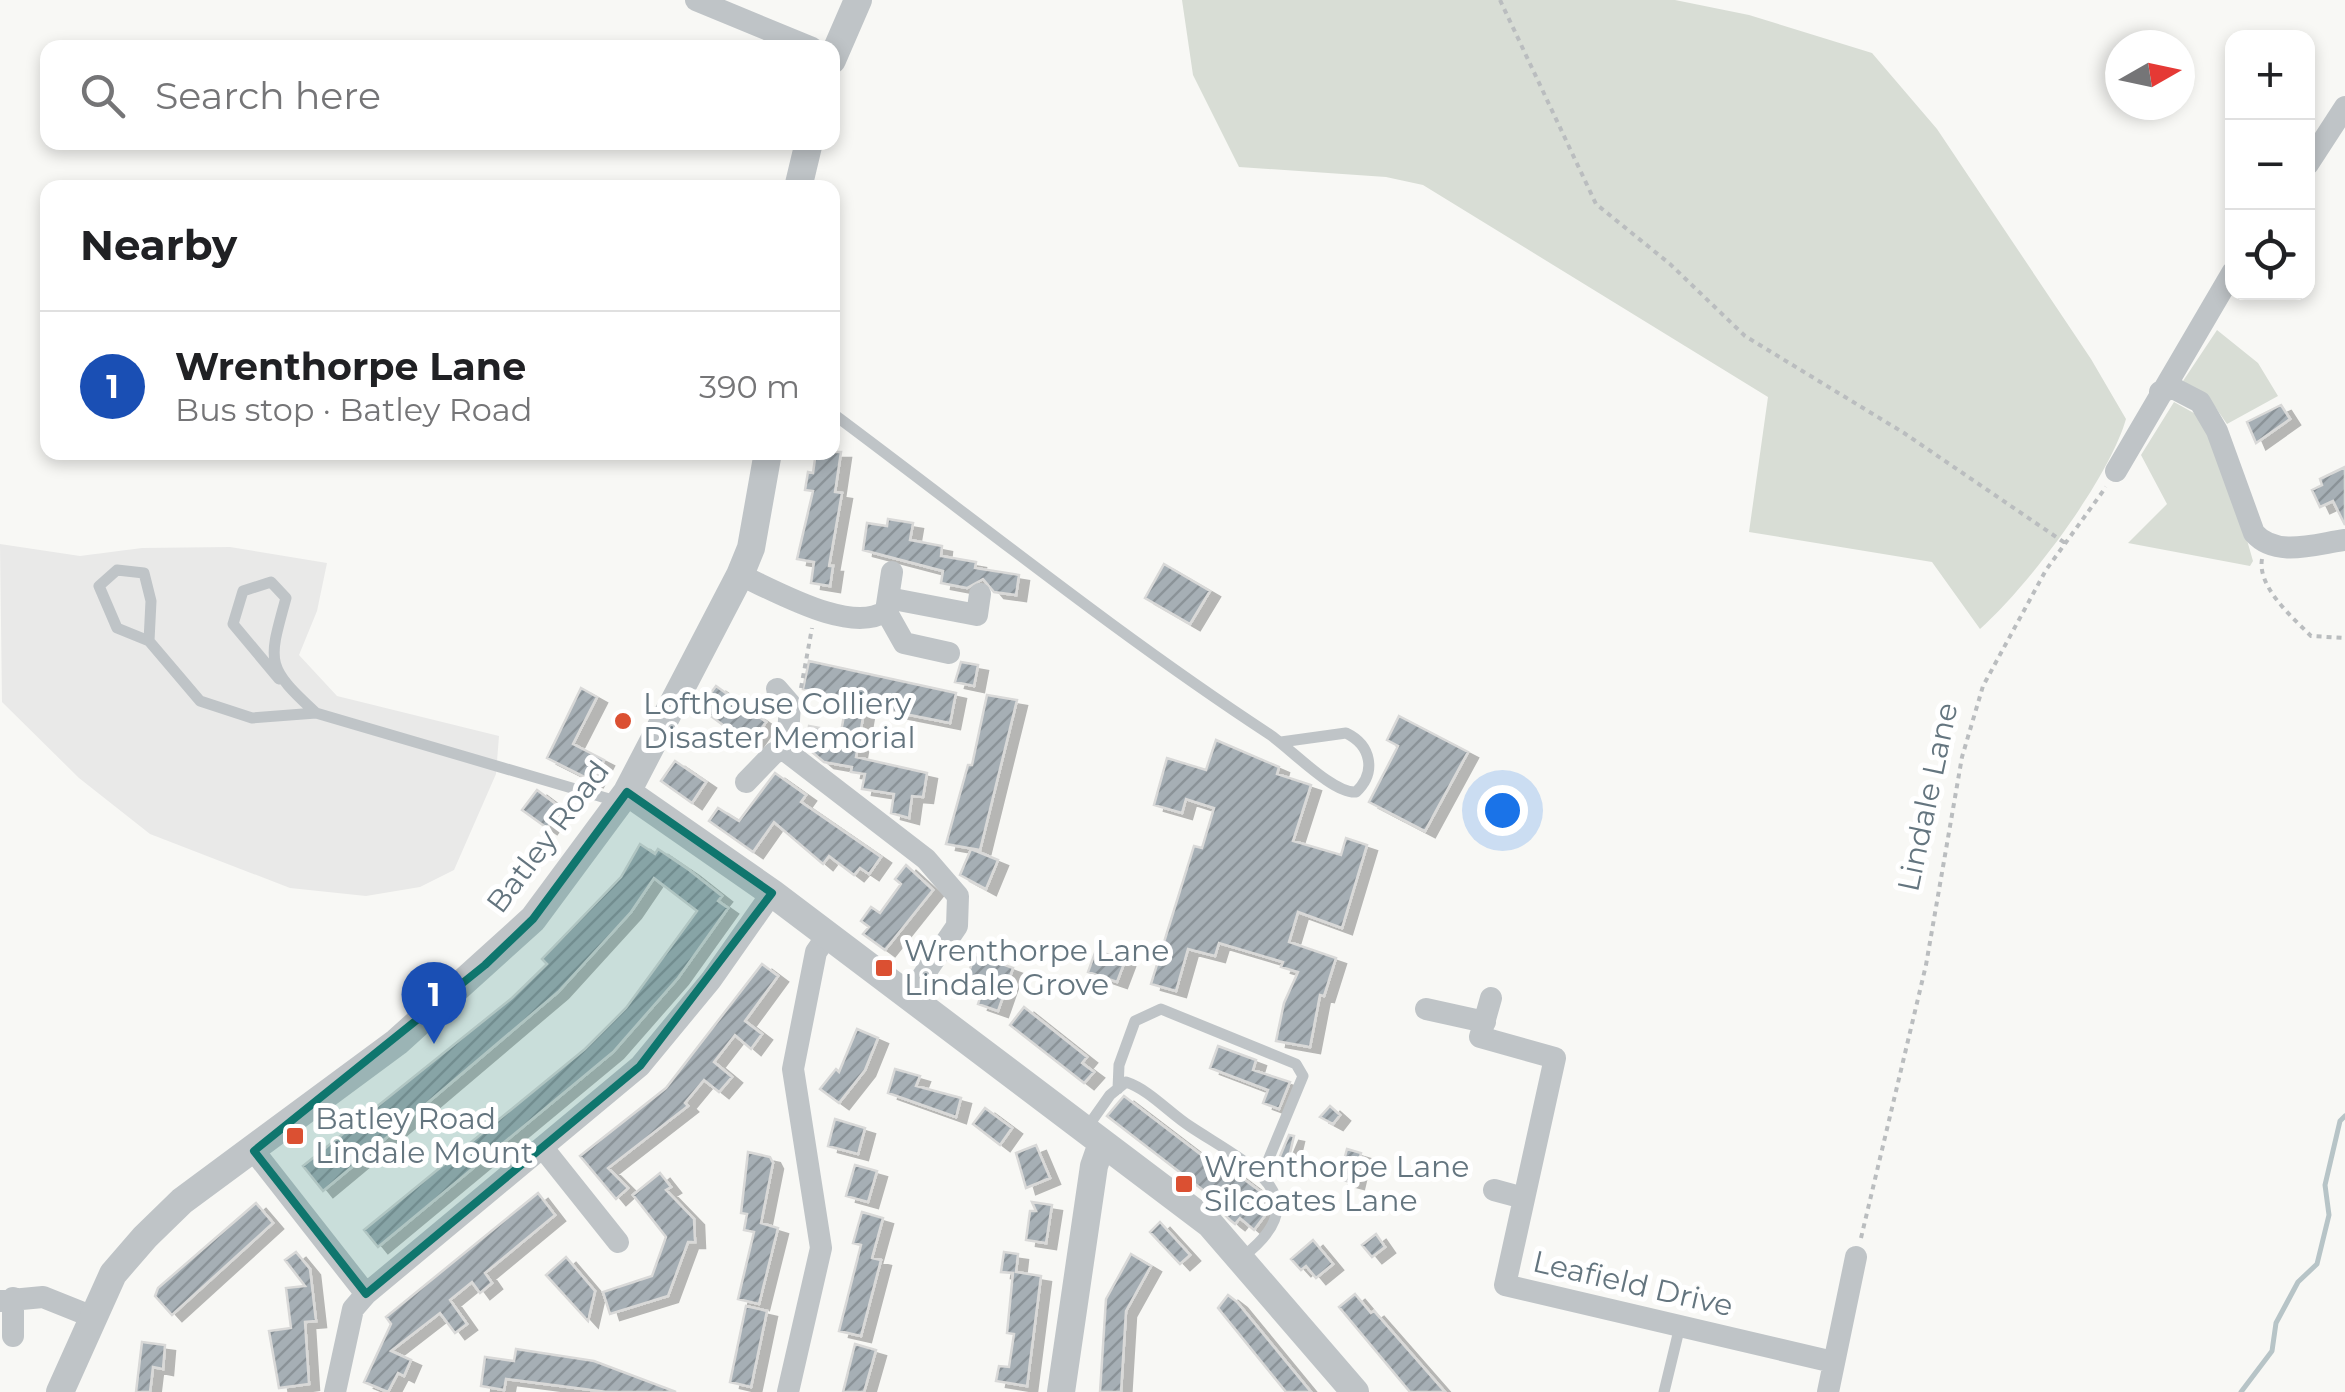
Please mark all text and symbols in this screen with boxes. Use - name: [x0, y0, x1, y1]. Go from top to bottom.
- north arrow: [2105, 30, 2195, 120]
- map controls: [2225, 30, 2315, 300]
- button: +: [2225, 30, 2315, 120]
- search box: [40, 40, 840, 150]
- icon: search: [75, 68, 130, 123]
- text: Search here: [155, 72, 381, 119]
- button: −: [2225, 120, 2315, 210]
- button: locate: [2225, 210, 2315, 300]
- text: Nearby: [80, 219, 237, 271]
- text: Wrenthorpe Lane: [175, 343, 526, 390]
- text: 1: [106, 367, 119, 406]
- text: 390 m: [699, 367, 800, 406]
- text: Bus stop · Batley Road: [175, 390, 532, 429]
- place label: Lofthouse Colliery Disaster Memorial: [643, 685, 916, 756]
- street label: Lindale Lane: [1889, 699, 1966, 895]
- marker: Lofthouse Colliery Disaster Memorial: [612, 710, 634, 732]
- street label: Batley Road: [478, 753, 617, 920]
- your location: [1477, 785, 1528, 836]
- place label: Wrenthorpe Lane Lindale Grove: [904, 932, 1170, 1003]
- marker: Wrenthorpe Lane Lindale Grove: [873, 957, 895, 979]
- pin: 1: [402, 962, 466, 1044]
- place label: Batley Road Lindale Mount: [315, 1100, 533, 1171]
- marker: Batley Road Lindale Mount: [284, 1125, 306, 1147]
- place label: Wrenthorpe Lane Silcoates Lane: [1204, 1148, 1470, 1219]
- marker: Wrenthorpe Lane Silcoates Lane: [1173, 1173, 1195, 1195]
- street label: Leafield Drive: [1530, 1243, 1737, 1324]

